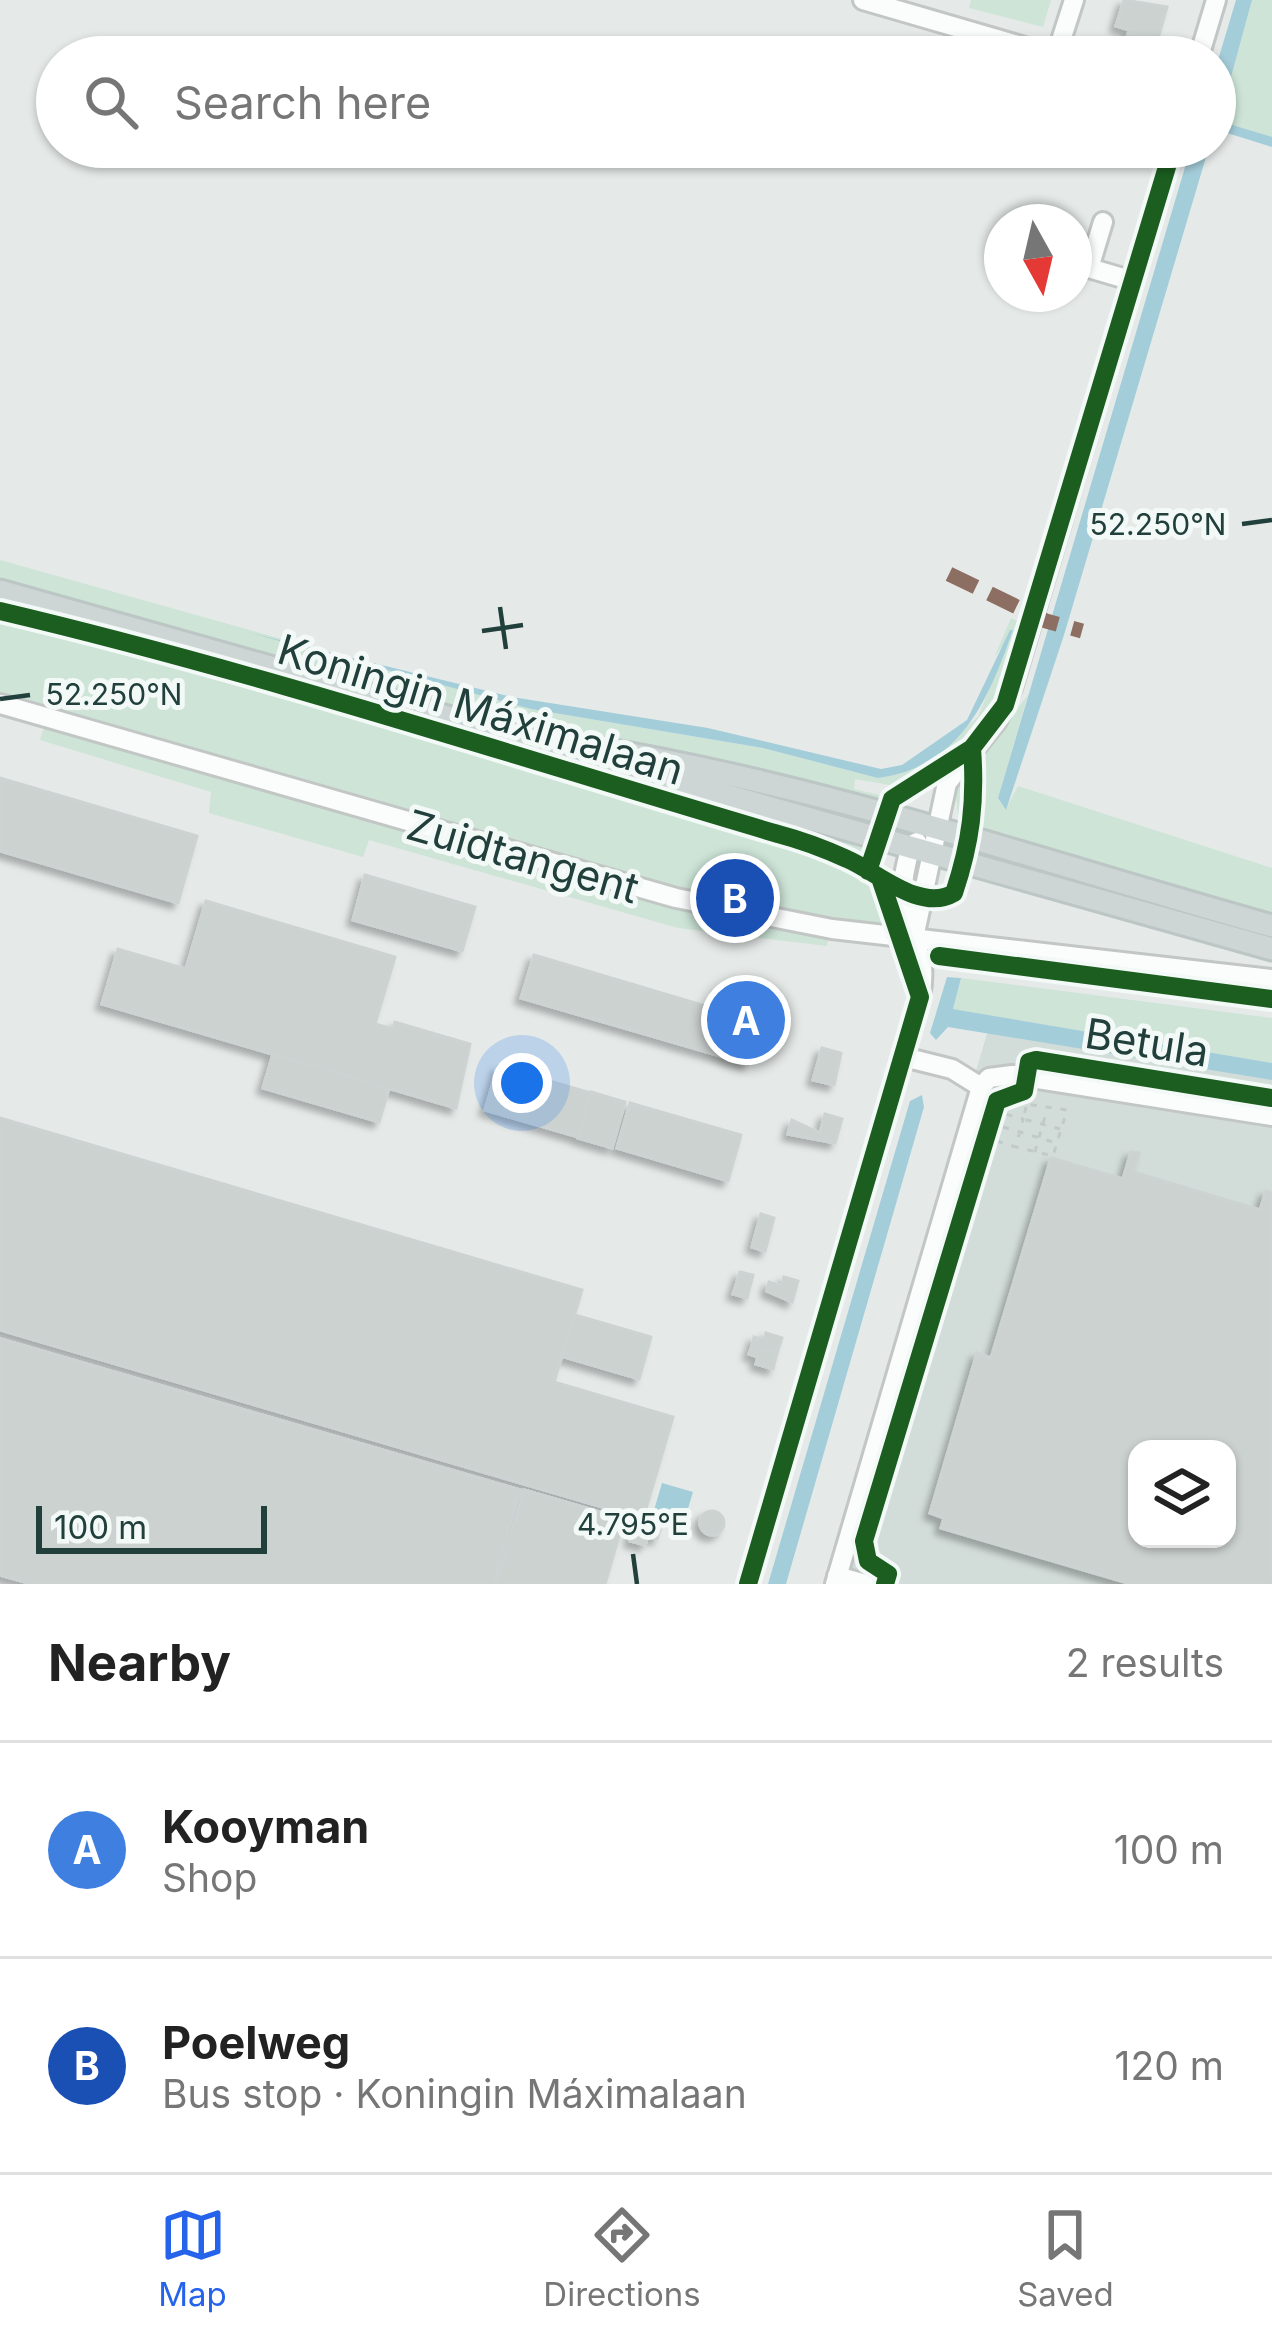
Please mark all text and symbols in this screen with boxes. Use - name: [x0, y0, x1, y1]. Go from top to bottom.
- search box: [36, 36, 1236, 168]
- icon: search: [78, 69, 144, 135]
- text: Search here: [174, 75, 431, 130]
- north arrow: [984, 204, 1092, 312]
- text: 52.250°N: [1090, 506, 1226, 542]
- street label: Koningin Máximalaan: [272, 623, 690, 795]
- text: 52.250°N: [46, 676, 182, 712]
- street label: Zuidtangent: [401, 799, 645, 913]
- pin: B: [696, 853, 774, 943]
- pin: A: [707, 975, 785, 1065]
- street label: Betula: [1082, 1007, 1212, 1077]
- your location: [492, 1053, 552, 1113]
- map controls: [1128, 1440, 1236, 1548]
- button: layers: [1128, 1440, 1236, 1548]
- scale bar: [36, 1500, 267, 1553]
- text: 4.795°E: [577, 1506, 689, 1542]
- text: 100 m: [54, 1507, 147, 1547]
- text: Nearby: [48, 1632, 231, 1693]
- text: 2 results: [1066, 1639, 1224, 1686]
- text: Kooyman: [162, 1799, 369, 1854]
- text: A: [72, 1826, 102, 1873]
- text: 100 m: [1114, 1826, 1224, 1873]
- text: Shop: [162, 1854, 257, 1901]
- text: Poelweg: [162, 2015, 350, 2070]
- text: B: [74, 2042, 100, 2089]
- text: 120 m: [1115, 2042, 1224, 2089]
- text: Bus stop · Koningin Máximalaan: [162, 2070, 747, 2117]
- tab: Map: [158, 2202, 227, 2314]
- tab: Directions: [543, 2202, 701, 2314]
- tab: Saved: [1017, 2202, 1114, 2314]

